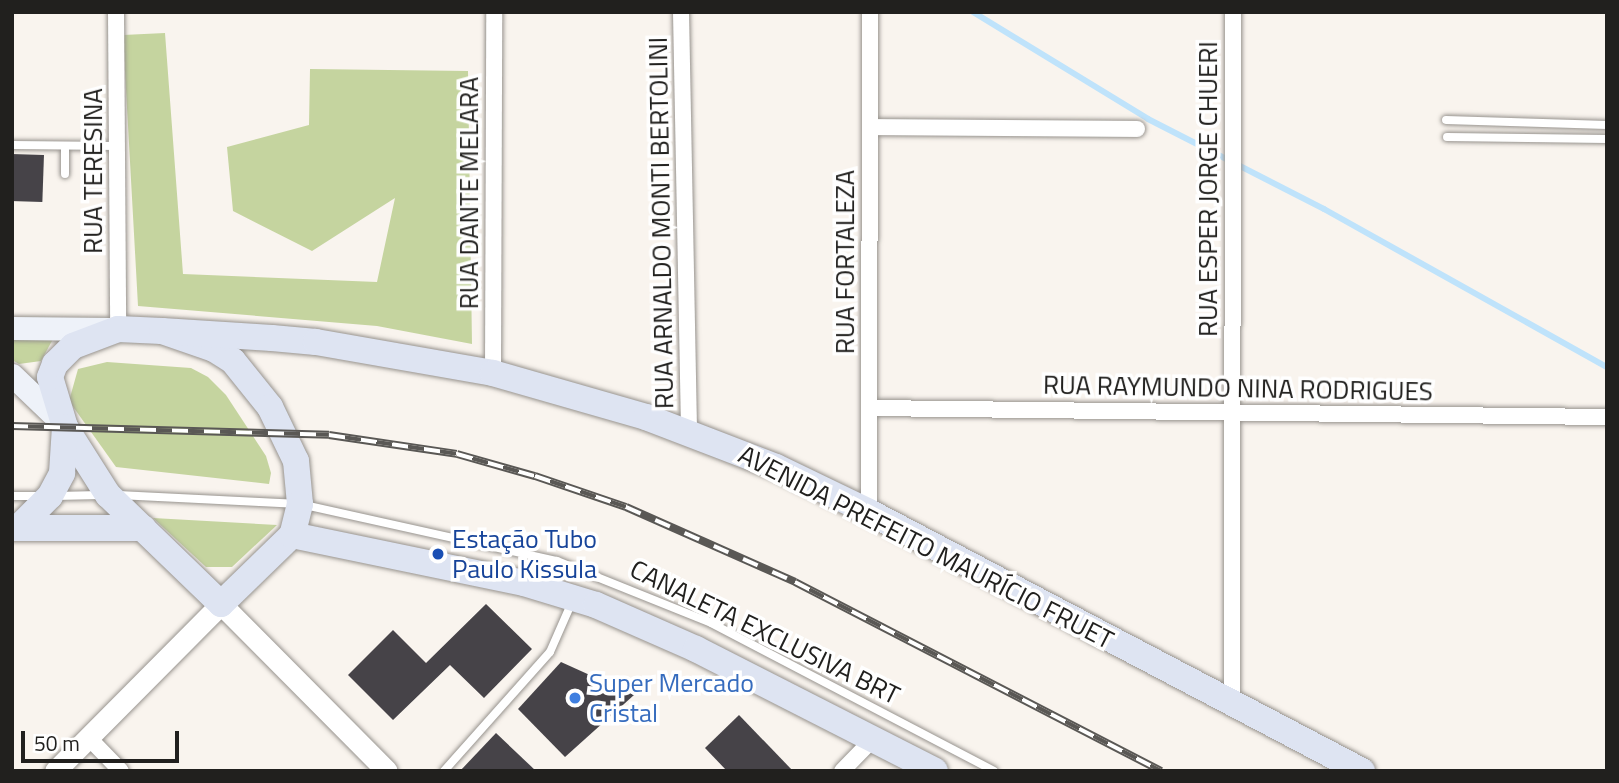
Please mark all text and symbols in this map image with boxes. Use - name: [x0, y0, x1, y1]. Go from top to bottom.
- street label: RUA ARNALDO MONTI BERTOLINI: [642, 37, 680, 409]
- street label: RUA ESPER JORGE CHUERI: [1192, 41, 1224, 337]
- street label: RUA DANTE MELARA: [453, 77, 485, 309]
- street label: RUA TERESINA: [77, 88, 109, 254]
- street label: RUA FORTALEZA: [829, 170, 861, 354]
- street label: RUA RAYMUNDO NINA RODRIGUES: [1043, 369, 1433, 407]
- street label: AVENIDA PREFEITO MAURÍCIO FRUET: [733, 439, 1119, 655]
- place label: Estação Tubo Paulo Kissula: [452, 523, 597, 584]
- marker: Estação Tubo Paulo Kissula: [430, 546, 446, 562]
- street label: CANALETA EXCLUSIVA BRT: [625, 553, 905, 711]
- place label: Super Mercado Cristal: [589, 667, 754, 728]
- marker: Super Mercado Cristal: [567, 690, 583, 706]
- scale bar: [24, 716, 182, 760]
- text: 50 m: [34, 727, 80, 759]

